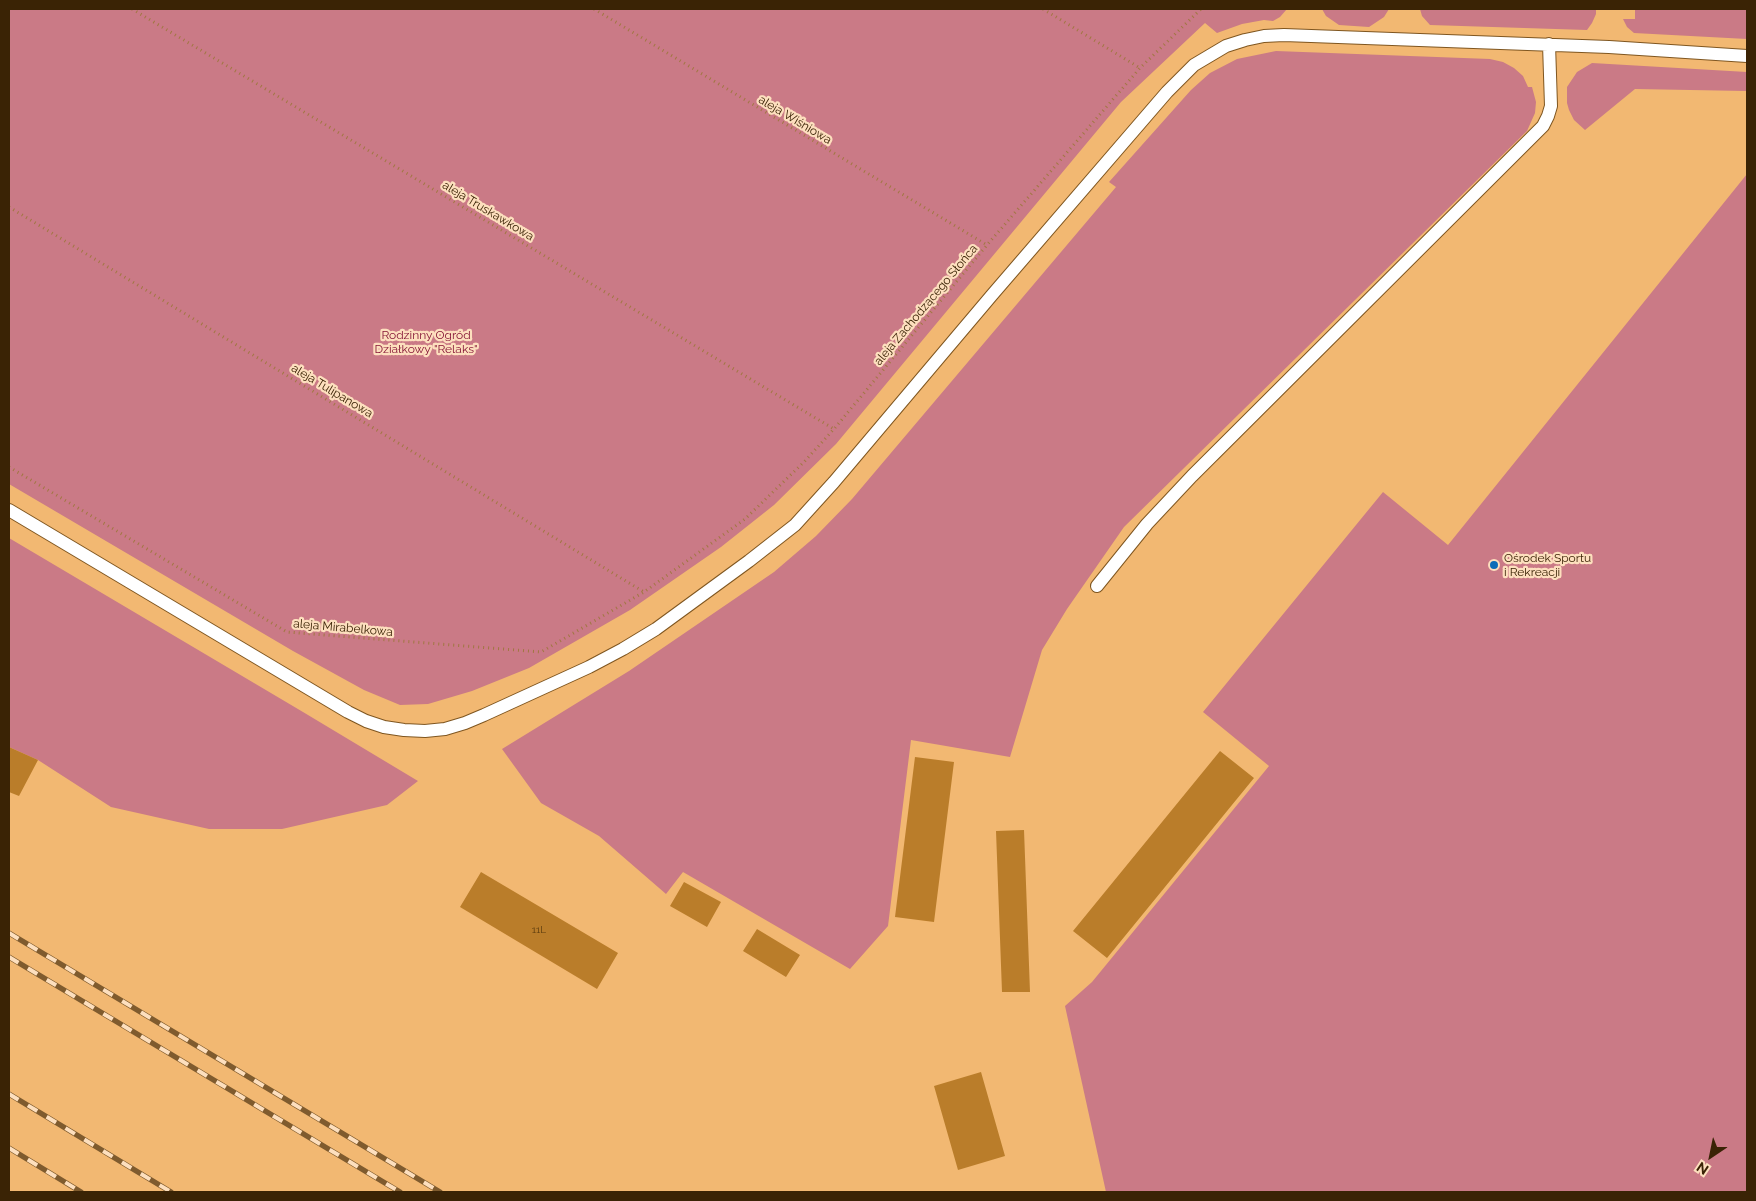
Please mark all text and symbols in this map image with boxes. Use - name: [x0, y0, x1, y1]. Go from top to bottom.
- street label: aleja Wiśniowa: [756, 93, 834, 147]
- street label: aleja Truskawkowa: [440, 178, 536, 244]
- street label: aleja Zachodzącego Słońca: [871, 242, 981, 368]
- park label: Rodzinny Ogród Działkowy "Relaks": [374, 328, 478, 356]
- street label: aleja Tulipanowa: [289, 361, 375, 421]
- place label: Ośrodek Sportu i Rekreacji: [1504, 551, 1591, 579]
- marker: Ośrodek Sportu i Rekreacji: [1488, 559, 1500, 571]
- street label: aleja Mirabelkowa: [293, 616, 393, 640]
- house number: 11L: [532, 924, 546, 936]
- north arrow: [1686, 1131, 1736, 1181]
- text: N: [1694, 1159, 1712, 1178]

